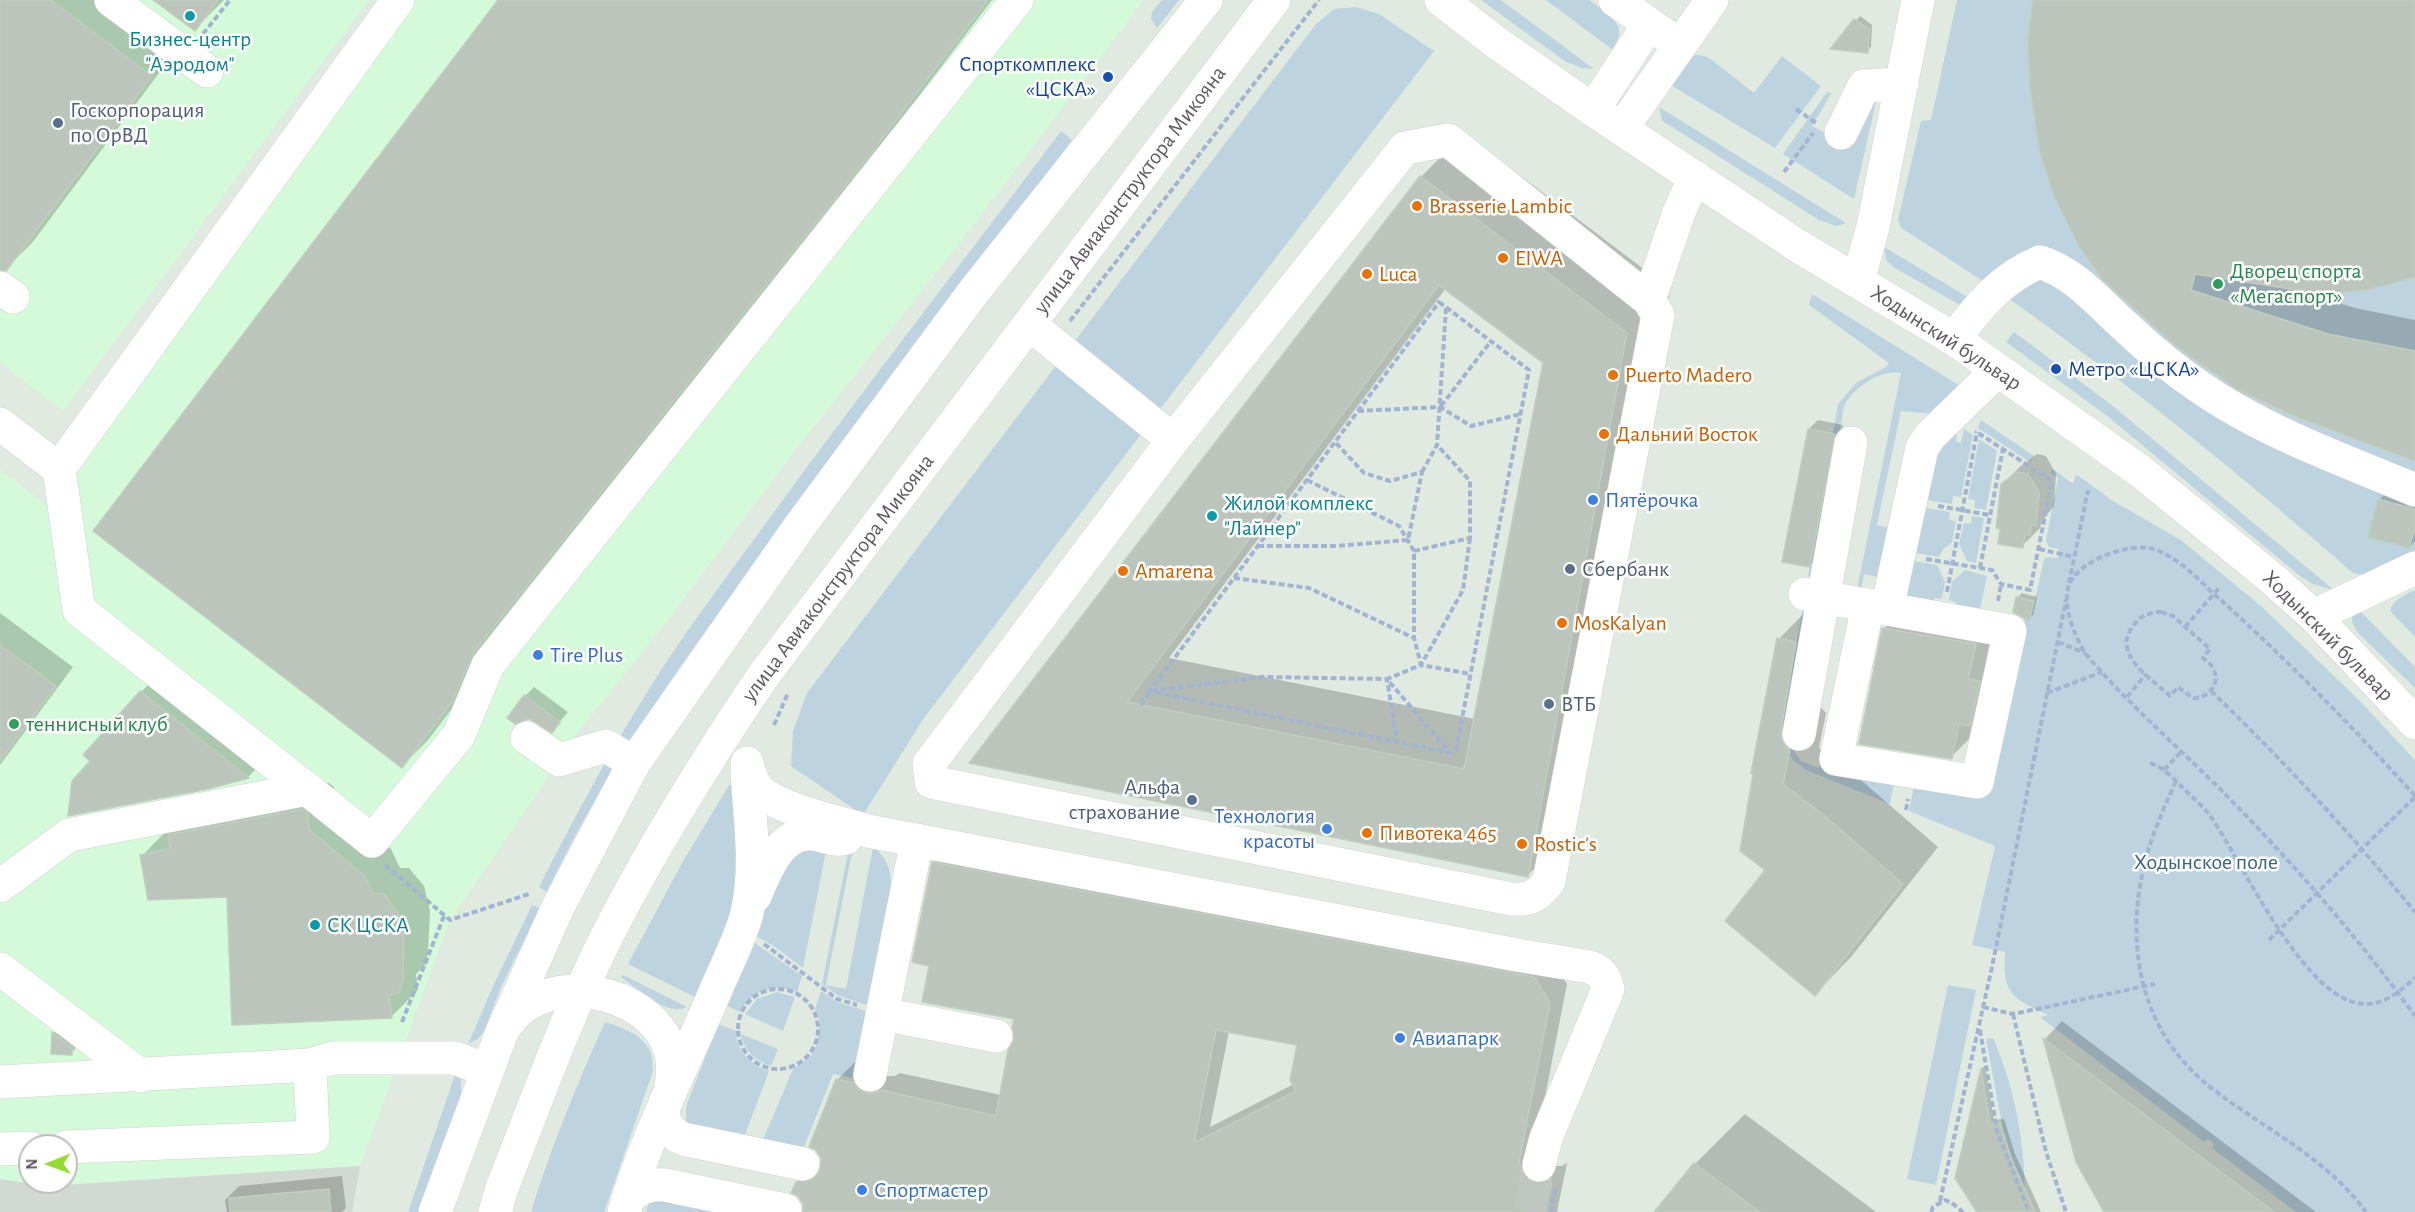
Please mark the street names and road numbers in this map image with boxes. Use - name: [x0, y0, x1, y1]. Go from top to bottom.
- street label: улица Авиаконструктора Микояна: [1028, 61, 1232, 319]
- street label: Ходынский бульвар: [1866, 279, 2026, 397]
- street label: улица Авиаконструктора Микояна: [736, 449, 940, 707]
- street label: Ходынский бульвар: [2257, 565, 2399, 707]

